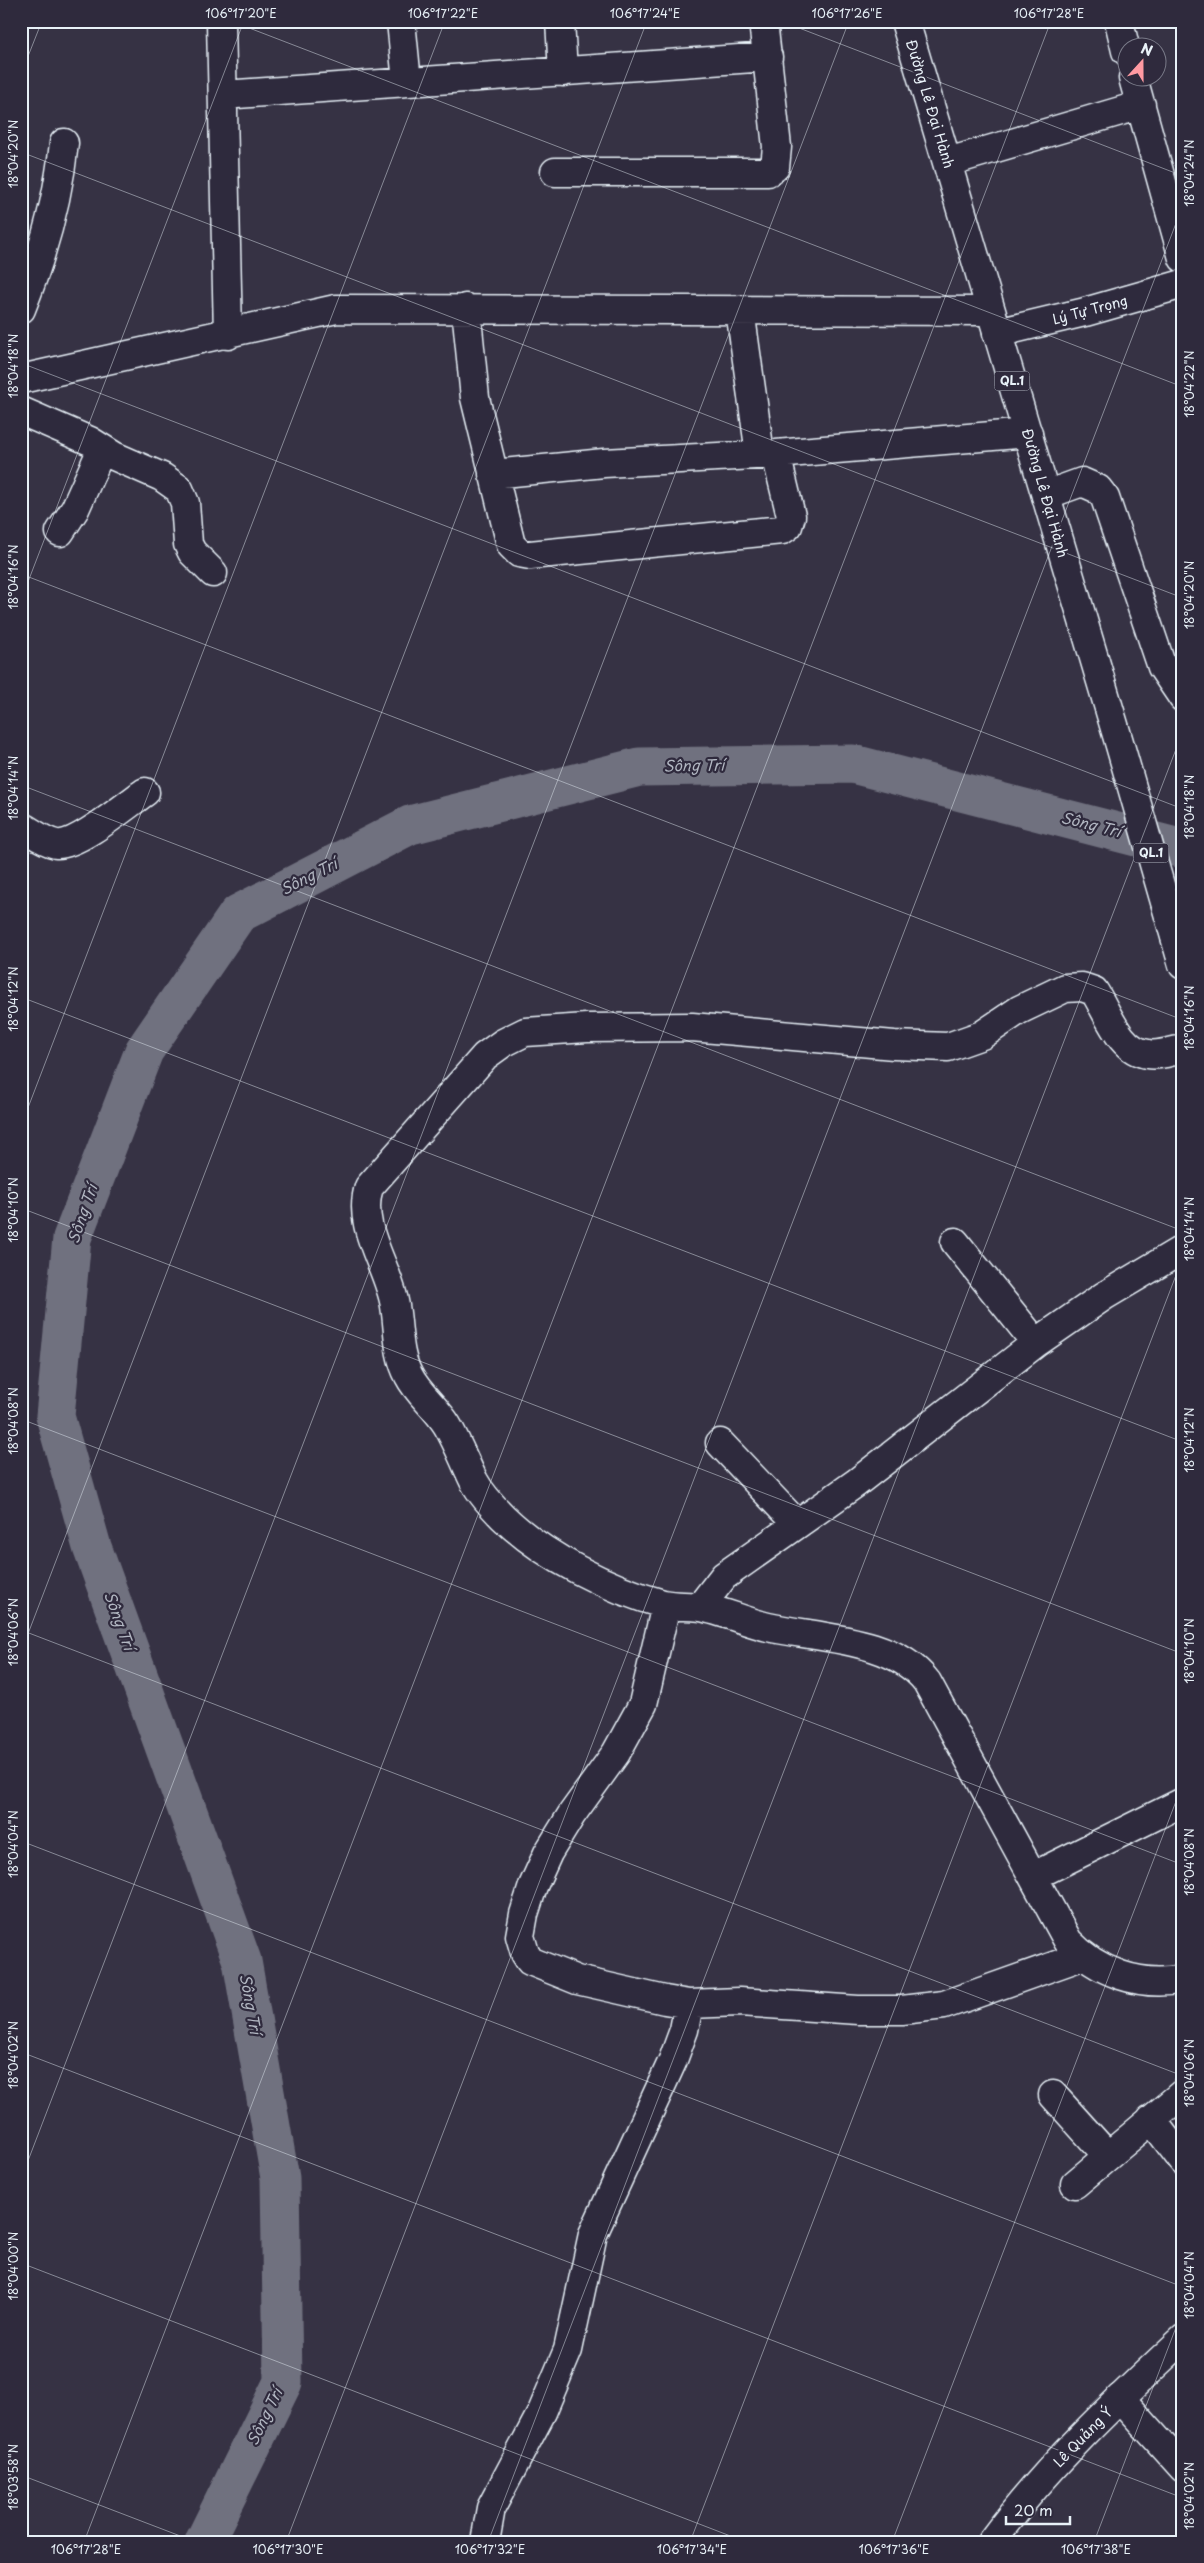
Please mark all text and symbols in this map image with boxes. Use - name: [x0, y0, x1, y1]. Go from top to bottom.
- text: 106°17'20"E: [205, 4, 277, 22]
- text: 106°17'22"E: [408, 4, 478, 22]
- text: 106°17'24"E: [610, 4, 680, 22]
- text: 106°17'26"E: [812, 4, 882, 22]
- text: 106°17'28"E: [1014, 4, 1084, 22]
- street label: Đường Lê Đại Hành: [901, 37, 960, 171]
- north arrow: [1116, 38, 1166, 88]
- text: N: [1138, 38, 1156, 61]
- text: 18°04'20"N: [4, 120, 22, 188]
- text: 18°04'24"N: [1180, 139, 1198, 207]
- street label: Lý Tự Trọng: [1050, 289, 1130, 330]
- text: 18°04'18"N: [4, 334, 22, 398]
- text: 18°04'22"N: [1180, 350, 1198, 418]
- road number: QL.1: [994, 372, 1030, 391]
- street label: Đường Lê Đại Hành: [1017, 426, 1074, 560]
- text: 18°04'16"N: [4, 544, 22, 610]
- text: 18°04'20"N: [1180, 561, 1198, 629]
- water label: Sông Trí: [663, 752, 728, 777]
- text: 18°04'14"N: [4, 756, 22, 820]
- text: 18°04'18"N: [1180, 775, 1198, 839]
- water label: Sông Trí: [1059, 805, 1127, 843]
- road number: QL.1: [1134, 844, 1168, 862]
- water label: Sông Trí: [276, 850, 344, 900]
- text: 18°04'12"N: [4, 966, 22, 1032]
- text: 18°04'16"N: [1180, 985, 1198, 1051]
- text: 18°04'10"N: [4, 1177, 22, 1243]
- water label: Sông Trí: [61, 1177, 104, 1246]
- text: 18°04'14"N: [1180, 1197, 1198, 1261]
- text: 18°04'08"N: [4, 1387, 22, 1455]
- text: 18°04'12"N: [1180, 1407, 1198, 1473]
- water label: Sông Trí: [99, 1588, 143, 1657]
- text: 18°04'06"N: [4, 1598, 22, 1666]
- text: 18°04'10"N: [1180, 1618, 1198, 1684]
- text: 18°04'04"N: [4, 1810, 22, 1878]
- text: 18°04'08"N: [1180, 1828, 1198, 1896]
- water label: Sông Trí: [235, 1972, 269, 2040]
- text: 18°04'02"N: [4, 2021, 22, 2089]
- text: 18°04'06"N: [1180, 2039, 1198, 2107]
- text: 18°04'00"N: [4, 2232, 22, 2300]
- text: 18°04'04"N: [1180, 2251, 1198, 2319]
- water label: Sông Trí: [240, 2380, 289, 2449]
- street label: Lê Quảng Ý: [1048, 2401, 1117, 2472]
- text: 18°03'58"N: [4, 2444, 22, 2510]
- text: 18°04'02"N: [1180, 2462, 1198, 2530]
- scale bar: [1006, 2493, 1070, 2525]
- text: 20 m: [1014, 2498, 1053, 2521]
- text: 106°17'28"E: [51, 2540, 121, 2558]
- text: 106°17'30"E: [252, 2540, 324, 2558]
- text: 106°17'32"E: [455, 2540, 525, 2558]
- text: 106°17'34"E: [657, 2540, 727, 2558]
- text: 106°17'36"E: [859, 2540, 929, 2558]
- text: 106°17'38"E: [1061, 2540, 1131, 2558]

